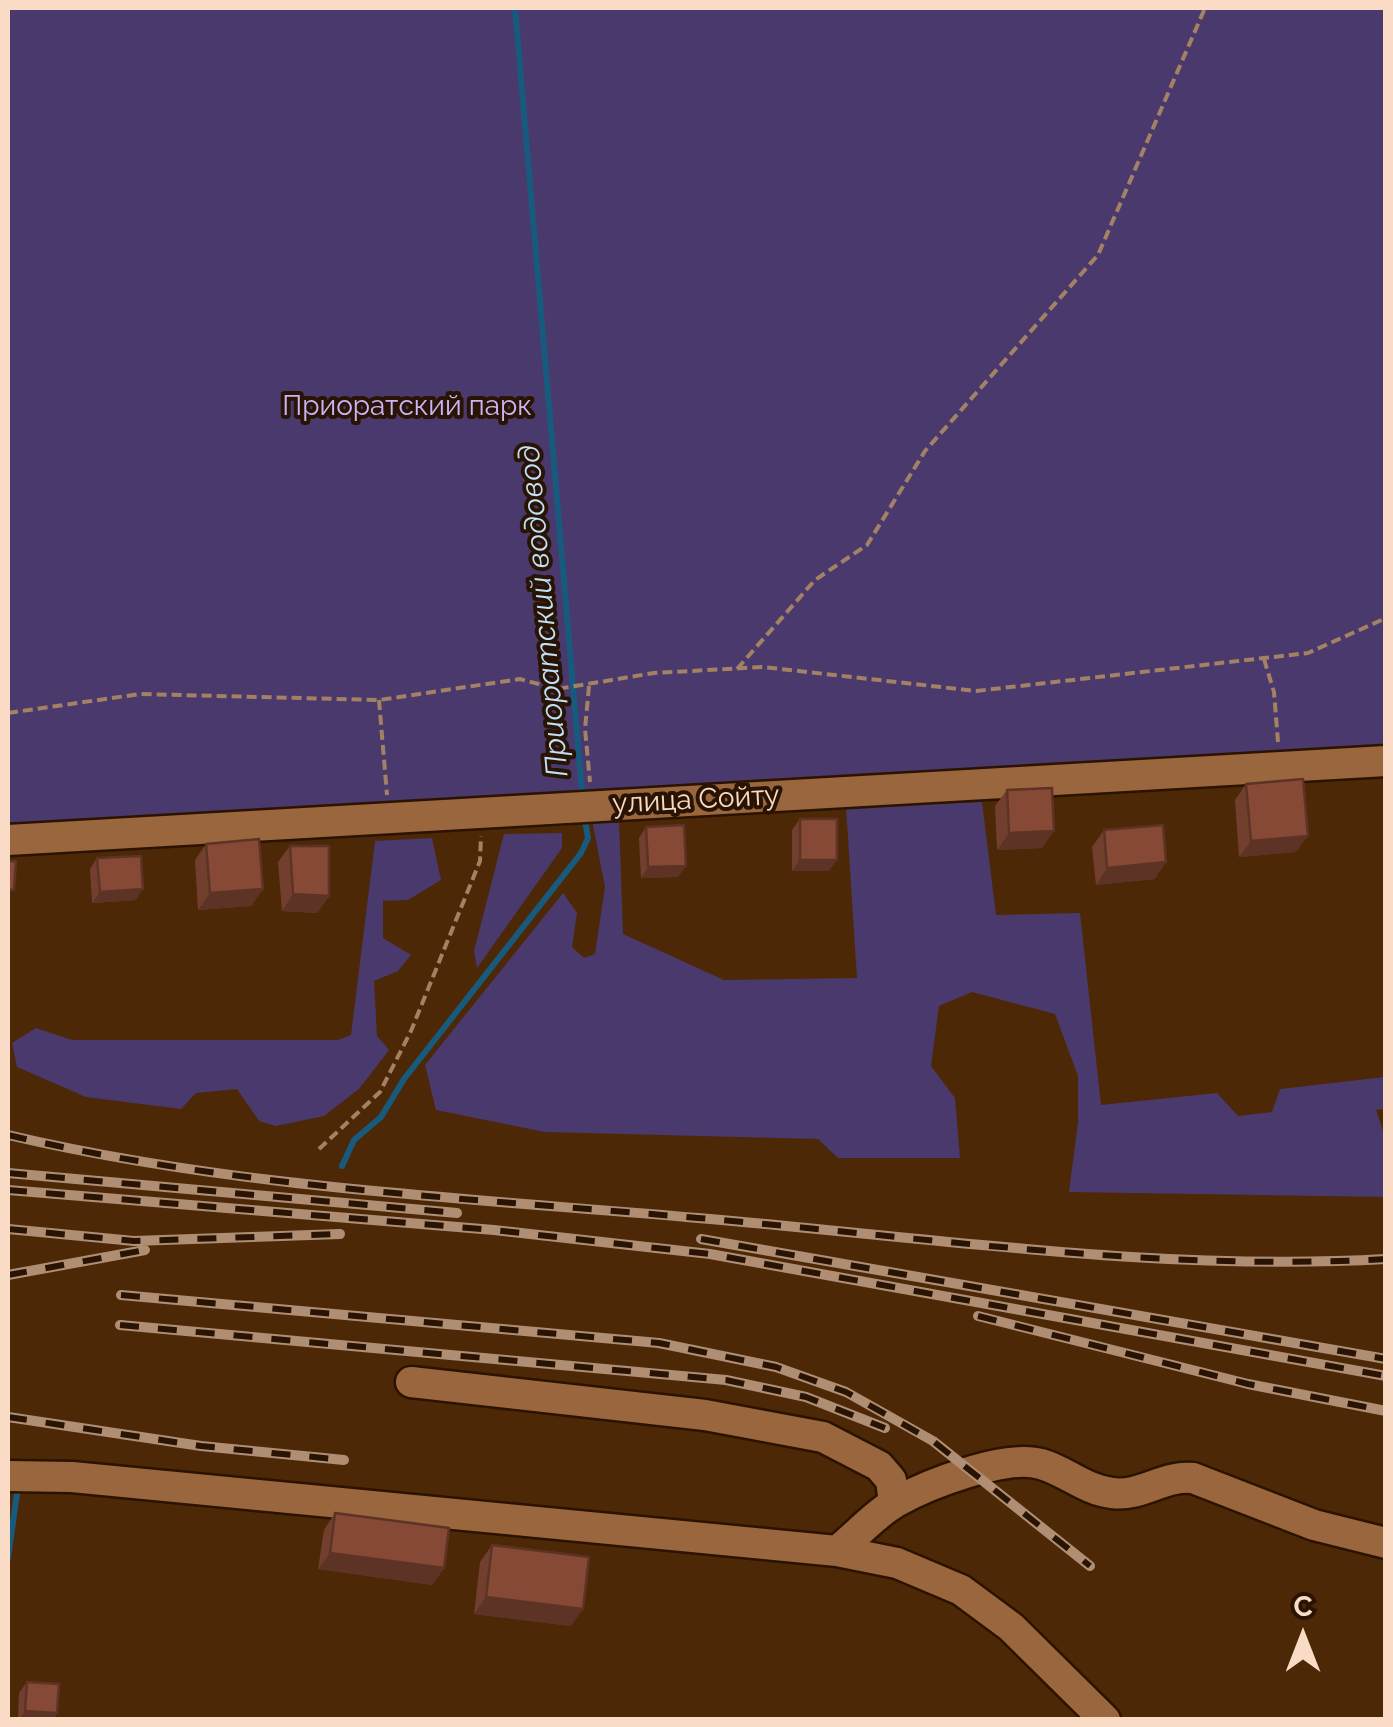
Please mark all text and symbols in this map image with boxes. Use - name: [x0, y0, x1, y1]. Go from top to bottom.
- park label: Приоратский парк: [282, 390, 532, 424]
- water label: Приоратский водовод: [512, 444, 576, 778]
- street label: улица Сойту: [612, 779, 780, 821]
- north arrow: [1253, 1587, 1353, 1687]
- text: С: [1293, 1590, 1313, 1623]

